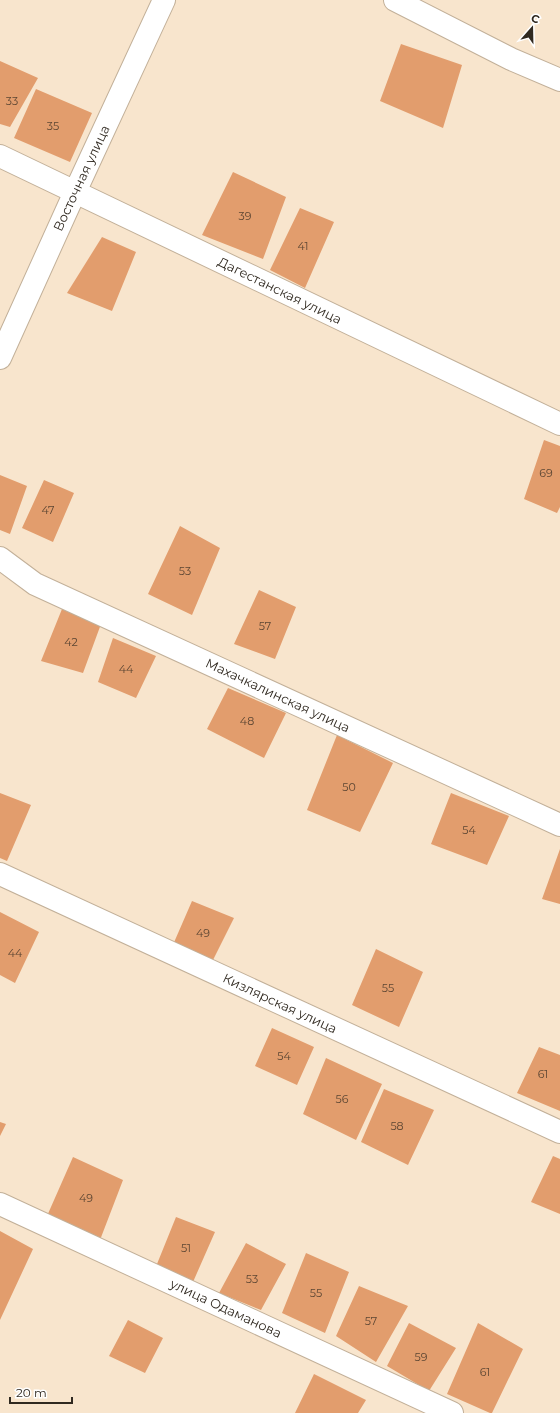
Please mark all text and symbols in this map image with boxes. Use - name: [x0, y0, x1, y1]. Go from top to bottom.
- north arrow: [512, 8, 552, 48]
- text: С: [529, 11, 542, 27]
- house number: 33: [6, 94, 18, 108]
- house number: 35: [47, 119, 59, 133]
- street label: Восточная улица: [49, 122, 113, 234]
- house number: 39: [239, 209, 252, 223]
- house number: 41: [298, 239, 308, 253]
- street label: Дагестанская улица: [216, 253, 344, 327]
- house number: 69: [539, 466, 553, 480]
- house number: 47: [41, 503, 55, 517]
- house number: 53: [179, 564, 191, 578]
- house number: 57: [259, 619, 271, 633]
- house number: 42: [64, 635, 78, 649]
- street label: Махачкалинская улица: [203, 655, 353, 735]
- house number: 44: [119, 662, 134, 676]
- house number: 48: [240, 714, 254, 728]
- house number: 50: [342, 780, 356, 794]
- house number: 54: [462, 823, 476, 837]
- house number: 49: [196, 926, 210, 940]
- house number: 44: [8, 946, 23, 960]
- street label: Кизлярская улица: [220, 970, 340, 1036]
- house number: 55: [382, 981, 394, 995]
- house number: 54: [277, 1049, 291, 1063]
- house number: 61: [538, 1067, 548, 1081]
- house number: 56: [336, 1092, 349, 1106]
- house number: 58: [390, 1119, 404, 1133]
- house number: 49: [79, 1191, 93, 1205]
- house number: 51: [181, 1241, 191, 1255]
- house number: 53: [246, 1272, 258, 1286]
- street label: улица Одаманова: [167, 1275, 284, 1341]
- house number: 55: [310, 1286, 322, 1300]
- house number: 57: [365, 1314, 377, 1328]
- house number: 59: [415, 1350, 428, 1364]
- house number: 61: [480, 1365, 490, 1379]
- scale bar: [10, 1379, 72, 1405]
- text: 20 m: [16, 1385, 47, 1400]

